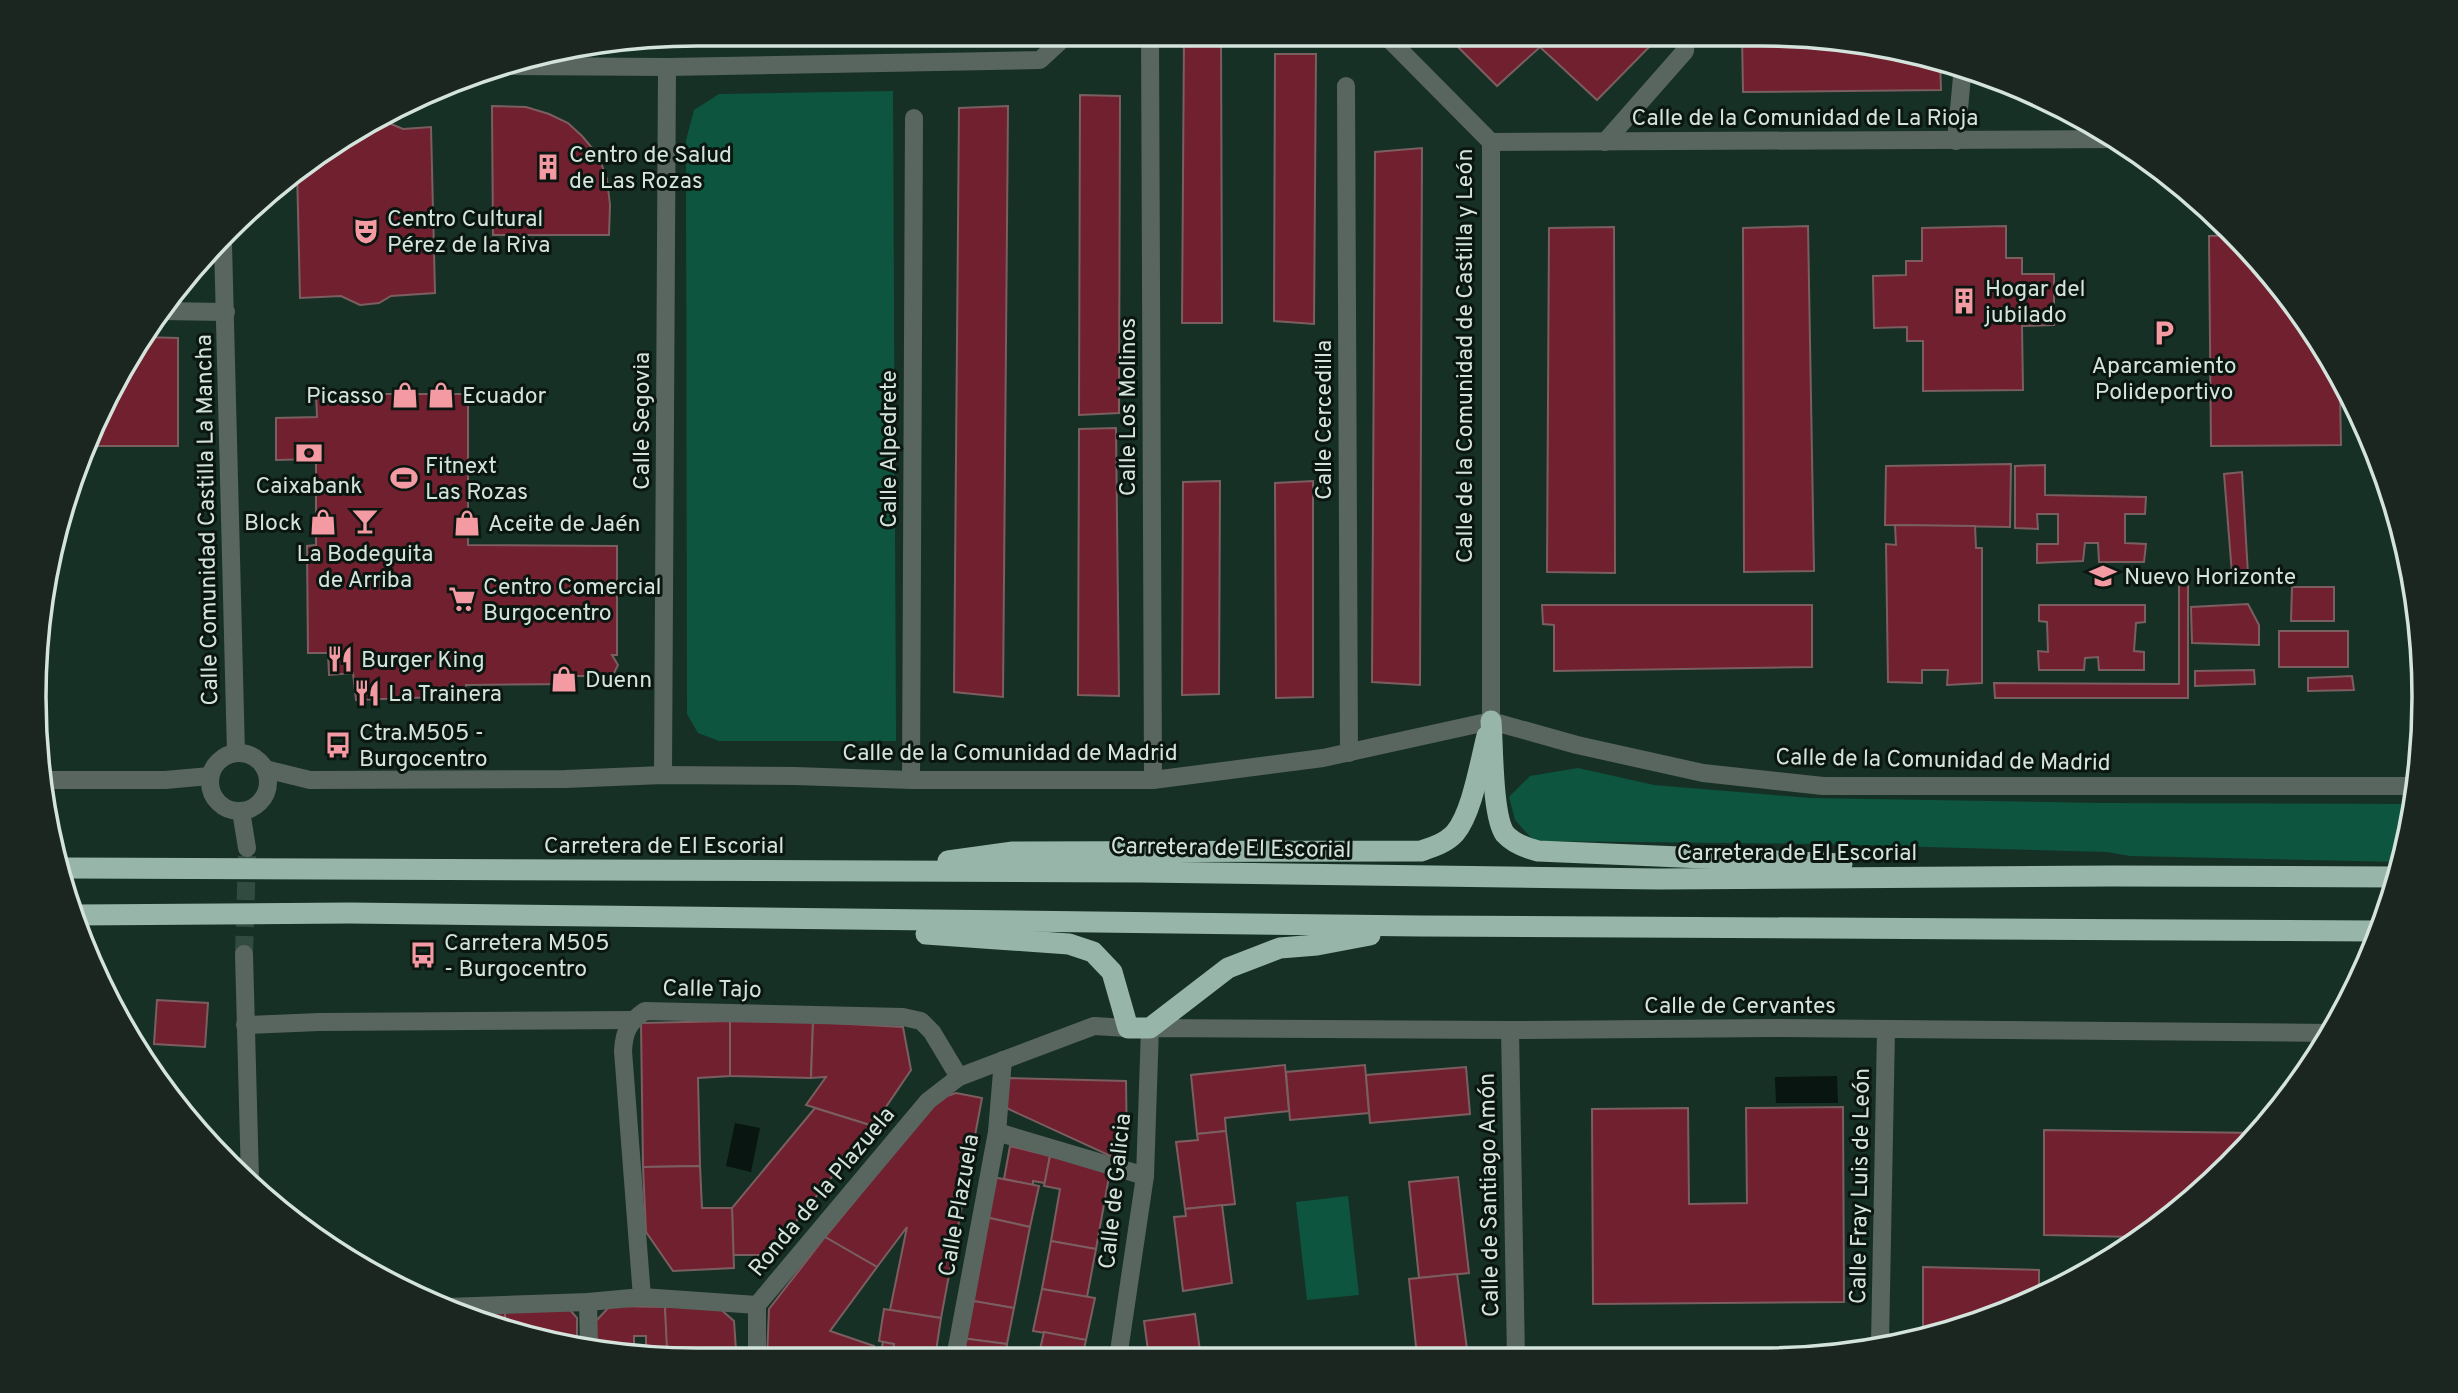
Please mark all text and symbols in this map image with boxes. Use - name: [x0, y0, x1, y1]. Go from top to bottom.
- street label: Calle de la Comunidad de La Rioja: [1632, 105, 1978, 134]
- place label: Centro de Salud de Las Rozas: [569, 142, 732, 197]
- street label: Calle de la Comunidad de Castilla y León: [1452, 149, 1481, 563]
- building icon: Centro de Salud de Las Rozas: [533, 152, 563, 182]
- place label: Centro Cultural Pérez de la Riva: [387, 206, 550, 261]
- theatre icon: Centro Cultural Pérez de la Riva: [351, 216, 381, 246]
- place label: Hogar del jubilado: [1983, 276, 2086, 331]
- building icon: Hogar del jubilado: [1949, 286, 1979, 316]
- street label: Calle Los Molinos: [1115, 318, 1144, 496]
- parking icon: Aparcamiento Polideportivo: [2149, 318, 2179, 348]
- street label: Calle Comunidad Castilla La Mancha: [191, 334, 226, 706]
- street label: Calle Cercedilla: [1311, 340, 1340, 500]
- street label: Calle Segovia: [629, 352, 658, 490]
- place label: Aparcamiento Polideportivo: [2091, 353, 2237, 408]
- street label: Calle Alpedrete: [876, 370, 905, 528]
- shop icon: Picasso: [390, 380, 420, 410]
- shop icon: Ecuador: [426, 380, 456, 410]
- place label: Picasso: [306, 383, 384, 412]
- place label: Ecuador: [462, 383, 546, 412]
- bank icon: Caixabank: [294, 438, 324, 468]
- place label: Fitnext Las Rozas: [425, 453, 528, 508]
- sports icon: Fitnext Las Rozas: [389, 463, 419, 493]
- place label: Caixabank: [255, 473, 363, 502]
- bar icon: La Bodeguita de Arriba: [350, 506, 380, 536]
- shop icon: Block: [308, 507, 338, 537]
- shop icon: Aceite de Jaén: [452, 508, 482, 538]
- place label: Block: [244, 510, 302, 539]
- place label: Aceite de Jaén: [488, 511, 641, 540]
- place label: La Bodeguita de Arriba: [297, 541, 433, 596]
- school or university icon: Nuevo Horizonte: [2088, 561, 2118, 591]
- place label: Nuevo Horizonte: [2124, 564, 2296, 593]
- place label: Centro Comercial Burgocentro: [483, 574, 662, 629]
- supermarket icon: Centro Comercial Burgocentro: [447, 584, 477, 614]
- restaurant icon: Burger King: [325, 644, 355, 674]
- place label: Burger King: [361, 647, 485, 676]
- shop icon: Duenn: [549, 664, 579, 694]
- place label: Duenn: [585, 667, 652, 696]
- restaurant icon: La Trainera: [352, 678, 382, 708]
- place label: La Trainera: [388, 681, 502, 710]
- place label: Ctra.M505 - Burgocentro: [359, 720, 487, 775]
- bus stop icon: Ctra.M505 - Burgocentro: [323, 730, 353, 760]
- street label: Calle de la Comunidad de Madrid: [842, 740, 1178, 769]
- street label: Calle de la Comunidad de Madrid: [1775, 744, 2111, 779]
- street label: Carretera de El Escorial: [544, 833, 784, 862]
- street label: Carretera de El Escorial: [1110, 833, 1352, 866]
- street label: Carretera de El Escorial: [1677, 840, 1917, 869]
- place label: Carretera M505 - Burgocentro: [444, 930, 609, 985]
- bus stop icon: Carretera M505 - Burgocentro: [408, 940, 438, 970]
- street label: Calle Tajo: [662, 975, 762, 1006]
- street label: Calle de Cervantes: [1644, 993, 1836, 1022]
- street label: Calle Fray Luis de León: [1845, 1068, 1878, 1304]
- street label: Calle de Santiago Amón: [1474, 1073, 1507, 1317]
- street label: Ronda de la Plazuela: [743, 1102, 902, 1283]
- street label: Calle de Galicia: [1094, 1112, 1139, 1271]
- street label: Calle Plazuela: [934, 1132, 987, 1279]

